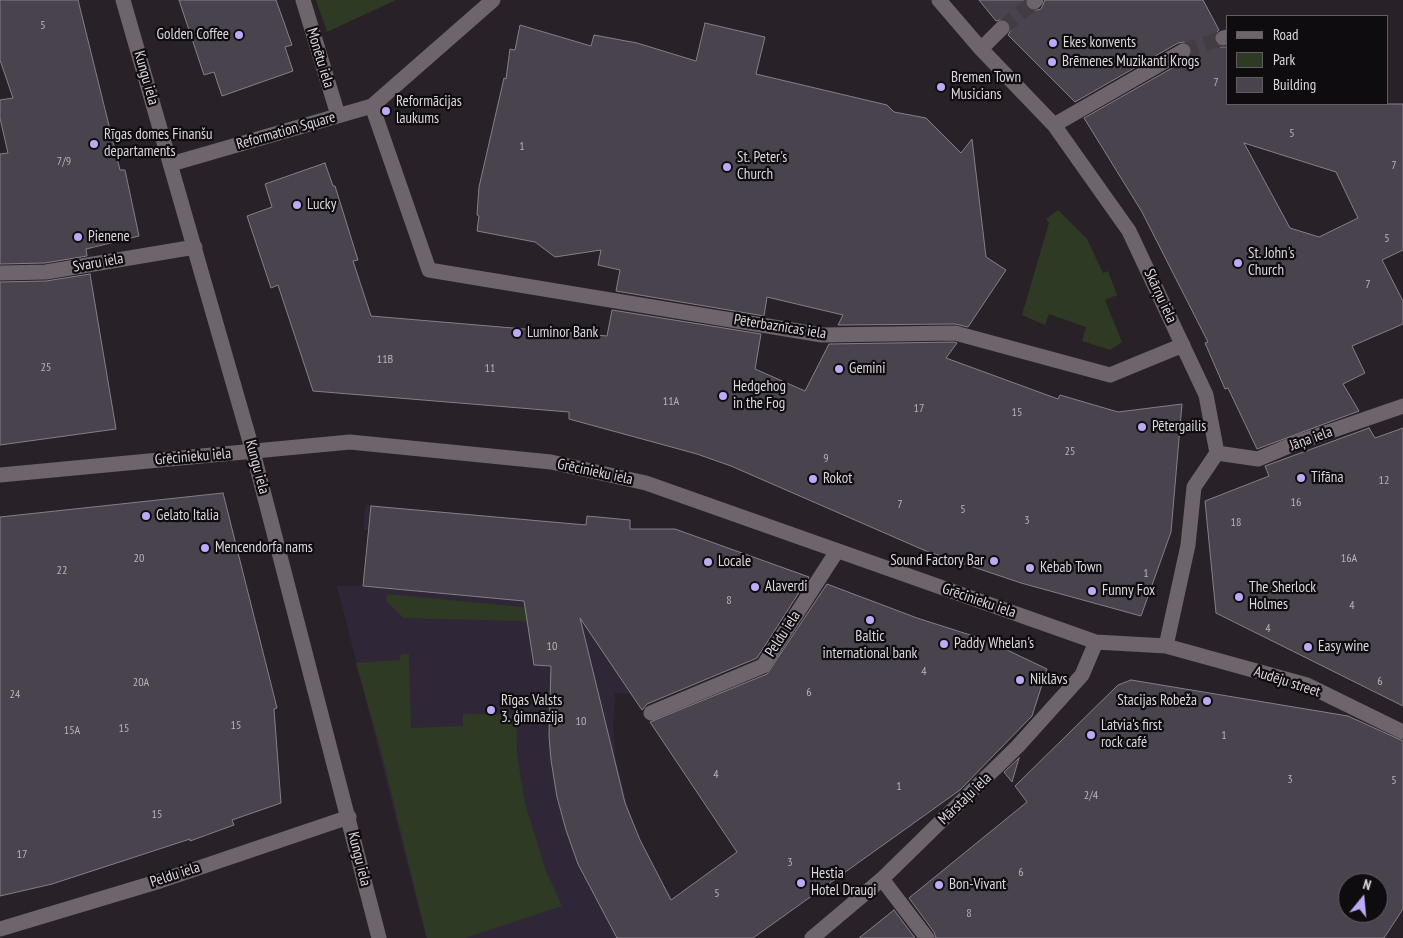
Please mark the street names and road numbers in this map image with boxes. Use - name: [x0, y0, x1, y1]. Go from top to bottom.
- street label: Monētu iela: [302, 26, 338, 90]
- street label: Kungu iela: [130, 49, 162, 107]
- street label: Reformation Square: [234, 108, 338, 154]
- street label: Svaru iela: [71, 250, 125, 276]
- street label: Skārņu iela: [1140, 266, 1180, 326]
- street label: Pēterbaznīcas iela: [733, 311, 827, 343]
- street label: Jāņa iela: [1287, 423, 1335, 455]
- street label: Kungu iela: [241, 438, 273, 496]
- street label: Grēcinieku iela: [154, 445, 232, 469]
- street label: Grēcinieku iela: [556, 455, 634, 489]
- street label: Grēcinieku iela: [940, 580, 1018, 622]
- street label: Peldu iela: [762, 608, 804, 660]
- street label: Audēju street: [1251, 663, 1323, 701]
- street label: Mārstaļu iela: [935, 769, 995, 829]
- street label: Kungu iela: [344, 830, 374, 888]
- street label: Peldu iela: [148, 859, 202, 891]

